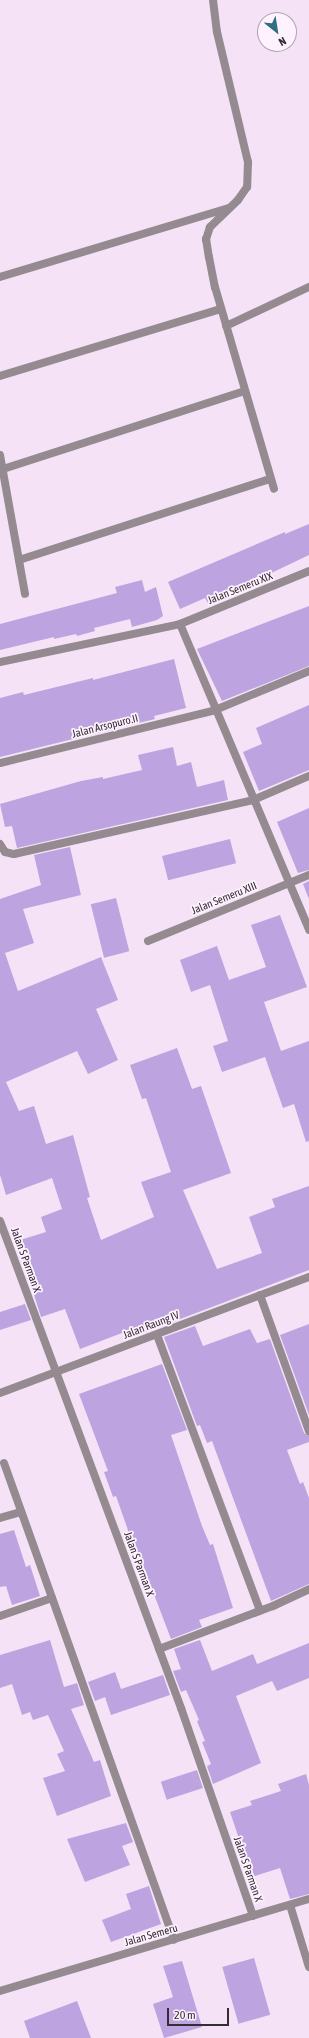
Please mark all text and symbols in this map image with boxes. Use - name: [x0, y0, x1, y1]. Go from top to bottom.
- north arrow: [257, 12, 297, 52]
- text: N: [277, 35, 288, 48]
- street label: Jalan Semeru XIX: [206, 569, 274, 607]
- street label: Jalan Arsopuro.II: [71, 711, 139, 741]
- street label: Jalan Semeru XIII: [189, 879, 259, 917]
- street label: Jalan S Parman X: [8, 1226, 44, 1294]
- street label: Jalan Raung IV: [121, 1308, 181, 1342]
- street label: Jalan S Parman X: [121, 1530, 157, 1598]
- street label: Jalan S Parman X: [231, 1835, 265, 1903]
- street label: Jalan Semeru: [123, 1921, 179, 1949]
- scale bar: [169, 2000, 231, 2026]
- text: 20 m: [174, 2008, 196, 2022]

